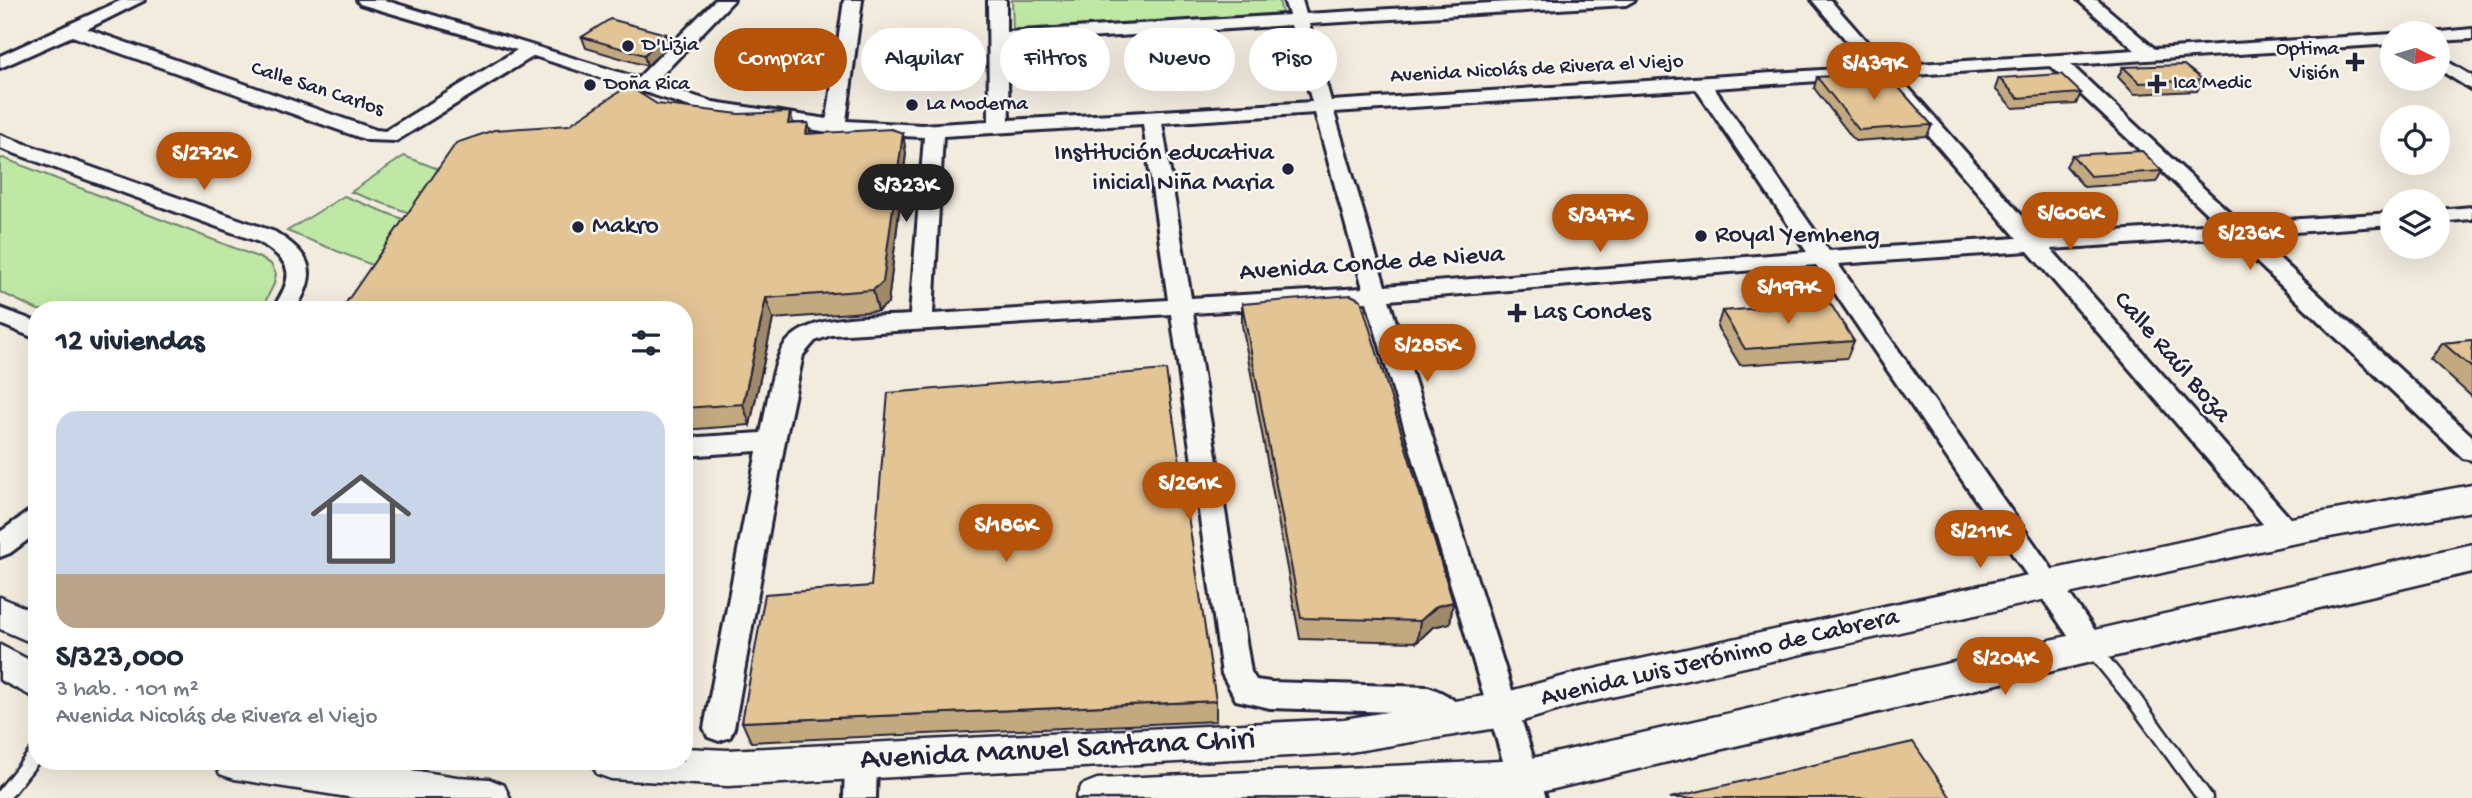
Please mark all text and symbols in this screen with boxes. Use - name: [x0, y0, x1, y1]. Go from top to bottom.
- north arrow: [2380, 21, 2450, 91]
- map controls: [2380, 21, 2450, 259]
- chip: Comprar: [714, 28, 847, 91]
- chip: Alquilar: [861, 28, 986, 91]
- chip: Filtros: [1000, 28, 1110, 91]
- chip: Nuevo: [1124, 28, 1235, 91]
- chip: Piso: [1249, 28, 1337, 91]
- place label: D'Lizia: [640, 34, 700, 59]
- marker: D'Lizia: [620, 38, 636, 54]
- place label: Optima Visión: [2276, 38, 2340, 87]
- pin: S/439K: [1817, 42, 1931, 102]
- street label: Avenida Nicolás de Rivera el Viejo: [1390, 50, 1684, 90]
- text: S/439K: [1842, 51, 1906, 78]
- marker: Optima Visión: [2345, 52, 2365, 72]
- street label: Calle San Carlos: [247, 57, 388, 124]
- place label: Ica Medic: [2173, 72, 2252, 97]
- place label: Doña Rica: [602, 73, 691, 98]
- marker: Ica Medic: [2147, 74, 2167, 94]
- marker: Doña Rica: [582, 77, 598, 93]
- place label: La Moderna: [926, 93, 1029, 118]
- marker: La Moderna: [904, 97, 920, 113]
- button: locate: [2380, 105, 2450, 175]
- pin: S/272K: [147, 132, 261, 192]
- place label: Institución educativa inicial Niña Maria: [1054, 139, 1276, 200]
- text: S/272K: [172, 141, 236, 168]
- marker: Institución educativa inicial Niña Maria: [1280, 161, 1296, 177]
- pin: S/323K: [849, 164, 963, 224]
- text: S/323K: [874, 173, 938, 200]
- button: layers: [2380, 189, 2450, 259]
- pin: S/606K: [2013, 192, 2127, 252]
- pin: S/347K: [1543, 194, 1657, 254]
- text: S/606K: [2037, 201, 2103, 228]
- text: S/347K: [1568, 203, 1632, 230]
- place label: Makro: [592, 212, 659, 243]
- pin: S/236K: [2193, 212, 2307, 272]
- marker: Makro: [570, 219, 586, 235]
- place label: Royal Yemheng: [1715, 221, 1880, 252]
- text: S/236K: [2218, 221, 2282, 248]
- marker: Royal Yemheng: [1693, 228, 1709, 244]
- street label: Avenida Conde de Nieva: [1238, 240, 1507, 290]
- pin: S/197K: [1731, 266, 1845, 326]
- text: S/197K: [1757, 275, 1819, 302]
- street label: Calle Raúl Boza: [2105, 286, 2238, 431]
- place label: Las Condes: [1533, 298, 1652, 329]
- marker: Las Condes: [1507, 303, 1527, 323]
- icon: filters: [627, 324, 665, 362]
- pin: S/285K: [1370, 324, 1484, 384]
- text: 12 viviendas: [56, 326, 204, 361]
- text: S/285K: [1395, 333, 1459, 360]
- icon: home: [298, 456, 424, 582]
- pin: S/261K: [1132, 462, 1246, 522]
- text: S/261K: [1158, 471, 1220, 498]
- pin: S/186K: [949, 504, 1063, 564]
- pin: S/211K: [1923, 510, 2037, 570]
- text: S/186K: [975, 513, 1037, 540]
- text: S/211K: [1951, 519, 2009, 546]
- street label: Avenida Luis Jerónimo de Cabrera: [1538, 602, 1904, 715]
- pin: S/204K: [1948, 638, 2062, 697]
- text: S/323,000: [56, 642, 184, 677]
- text: S/204K: [1973, 646, 2037, 673]
- text: 3 hab. · 101 m²: [56, 677, 199, 704]
- text: Avenida Nicolás de Rivera el Viejo: [56, 704, 378, 731]
- street label: Avenida Manuel Santana Chiri: [859, 722, 1257, 780]

